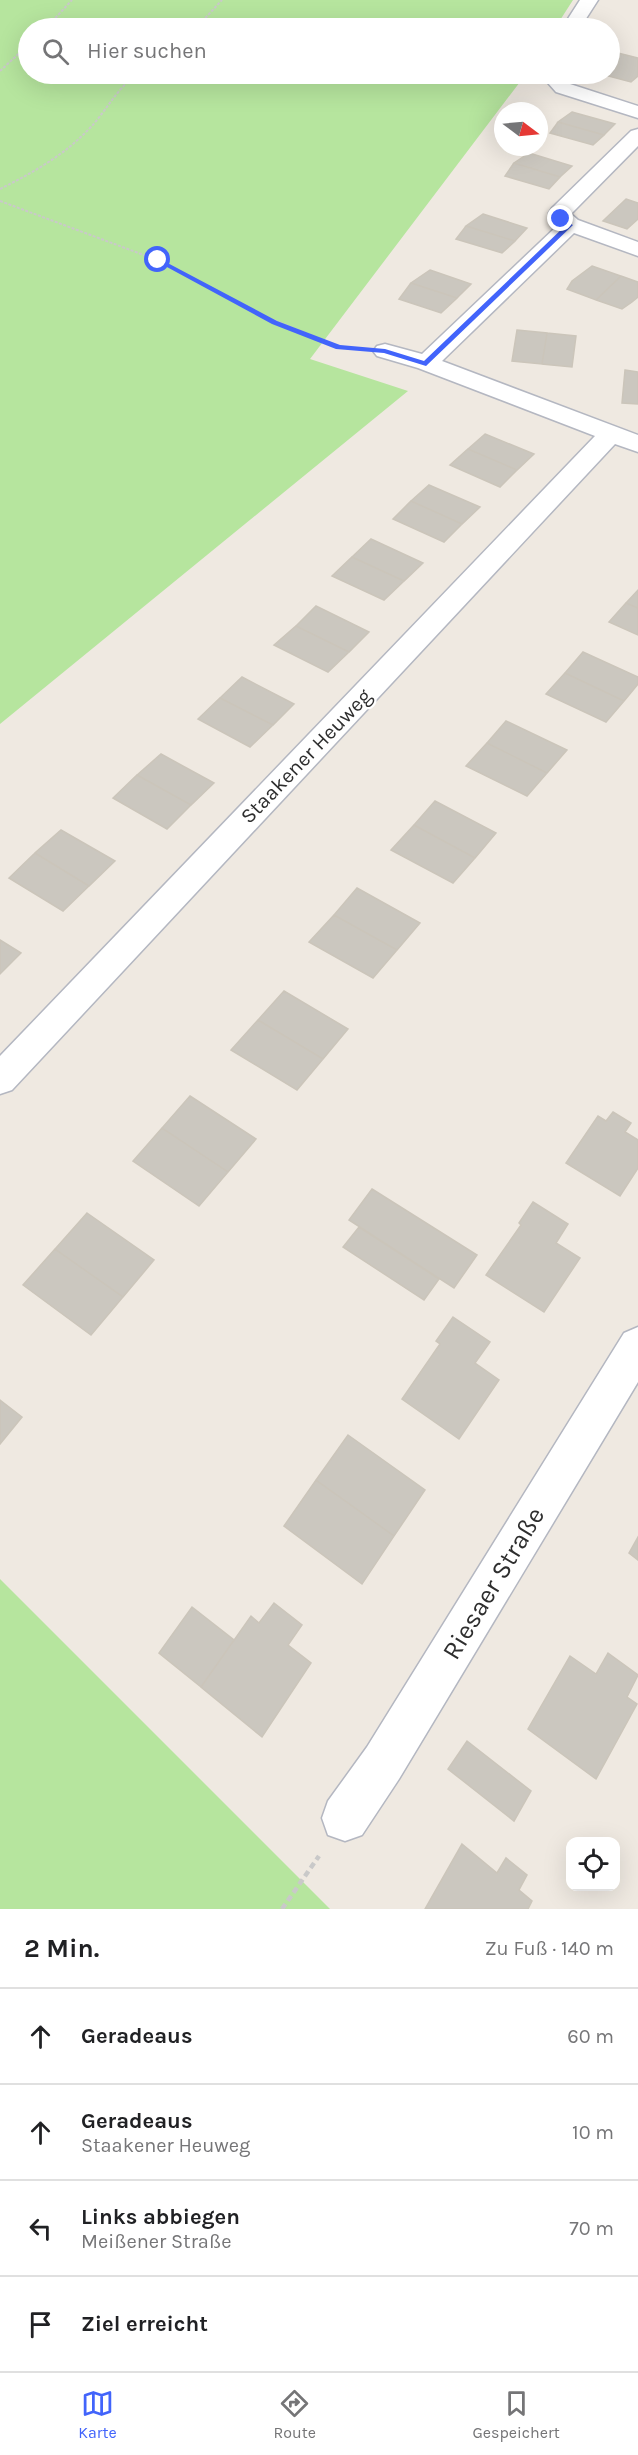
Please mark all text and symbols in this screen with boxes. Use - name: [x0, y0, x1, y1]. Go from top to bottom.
- search box: [18, 18, 620, 84]
- icon: search: [39, 35, 72, 68]
- text: Hier suchen: [87, 38, 207, 64]
- north arrow: [494, 102, 548, 156]
- route end: [547, 205, 573, 231]
- route start: [144, 246, 170, 272]
- street label: Staakener Heuweg: [236, 684, 376, 828]
- street label: Riesaer Straße: [436, 1501, 551, 1665]
- map controls: [566, 1837, 620, 1891]
- button: locate: [566, 1837, 620, 1891]
- text: 2 Min.: [24, 1933, 99, 1964]
- text: Zu Fuß · 140 m: [485, 1937, 614, 1960]
- icon: ahead: [24, 2020, 57, 2053]
- text: Geradeaus: [81, 2023, 193, 2049]
- text: 60 m: [567, 2025, 614, 2048]
- text: Geradeaus: [81, 2108, 193, 2134]
- icon: ahead: [24, 2116, 57, 2149]
- text: 10 m: [572, 2121, 614, 2144]
- text: Staakener Heuweg: [81, 2134, 250, 2157]
- text: Links abbiegen: [81, 2204, 240, 2230]
- icon: left: [24, 2212, 57, 2245]
- text: 70 m: [569, 2217, 614, 2240]
- text: Meißener Straße: [81, 2230, 231, 2253]
- icon: arrive: [24, 2308, 57, 2341]
- text: Ziel erreicht: [81, 2311, 208, 2337]
- tab: Karte: [78, 2387, 117, 2442]
- tab: Route: [273, 2387, 316, 2442]
- tab: Gespeichert: [473, 2387, 560, 2442]

